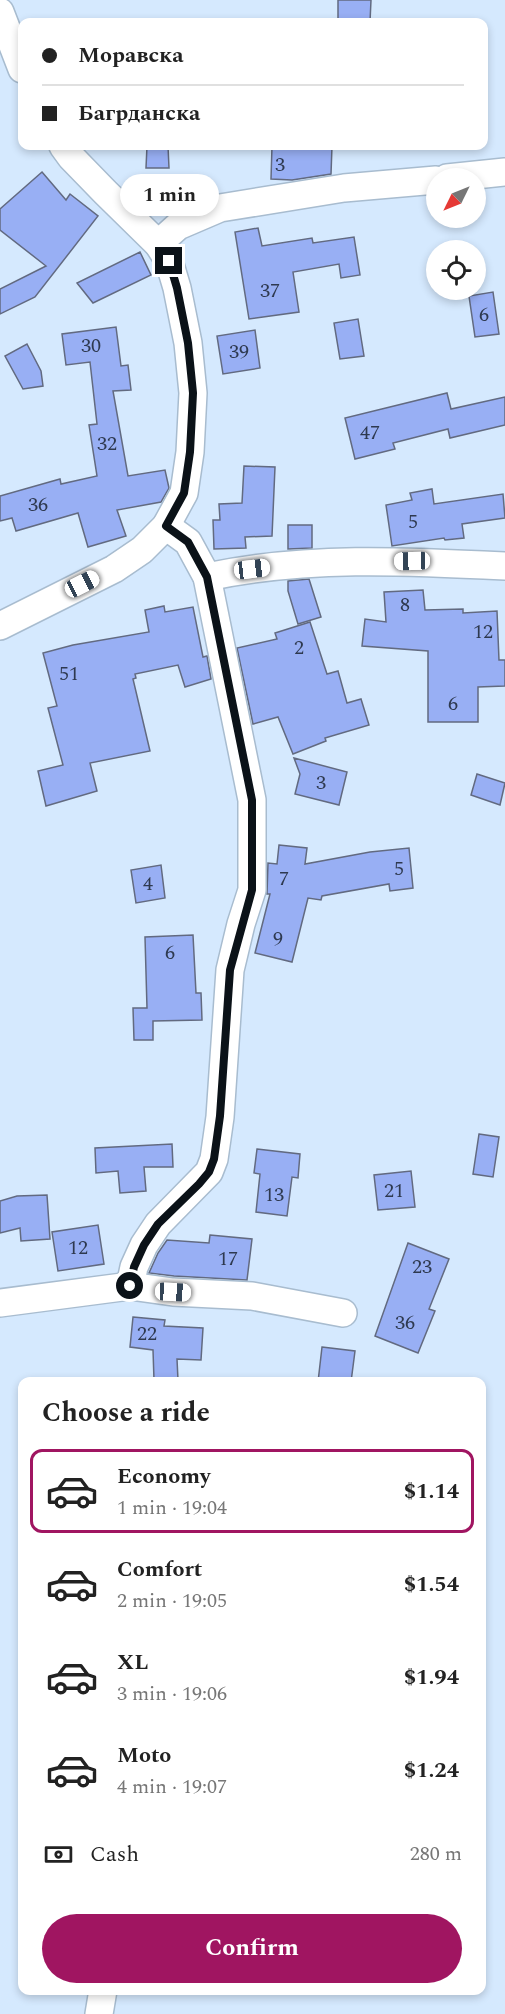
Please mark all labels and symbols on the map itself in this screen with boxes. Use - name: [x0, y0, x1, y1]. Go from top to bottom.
- house number: 3: [275, 150, 285, 180]
- north arrow: [426, 168, 486, 228]
- callout: 1 min: [120, 174, 219, 216]
- route end: [155, 247, 182, 274]
- house number: 37: [260, 276, 280, 306]
- house number: 6: [479, 300, 489, 330]
- house number: 30: [81, 331, 101, 361]
- house number: 39: [229, 337, 249, 367]
- house number: 47: [360, 418, 380, 448]
- house number: 32: [97, 429, 117, 459]
- house number: 36: [28, 490, 48, 520]
- house number: 5: [408, 507, 418, 537]
- car: [394, 552, 430, 570]
- car: [233, 558, 271, 580]
- car: [62, 568, 102, 600]
- house number: 8: [400, 590, 410, 620]
- house number: 12: [473, 617, 493, 647]
- house number: 2: [294, 633, 304, 663]
- house number: 51: [59, 659, 79, 689]
- house number: 6: [448, 689, 458, 719]
- house number: 3: [316, 768, 326, 798]
- house number: 5: [394, 854, 404, 884]
- house number: 7: [279, 864, 289, 894]
- house number: 4: [143, 869, 153, 899]
- house number: 9: [273, 924, 283, 954]
- house number: 6: [165, 938, 175, 968]
- house number: 21: [384, 1176, 404, 1206]
- house number: 13: [264, 1180, 284, 1210]
- house number: 12: [68, 1233, 88, 1263]
- house number: 17: [218, 1244, 238, 1274]
- house number: 23: [412, 1252, 432, 1282]
- route start: [116, 1272, 143, 1299]
- car: [155, 1282, 191, 1302]
- house number: 36: [395, 1308, 415, 1338]
- house number: 22: [137, 1319, 157, 1349]

